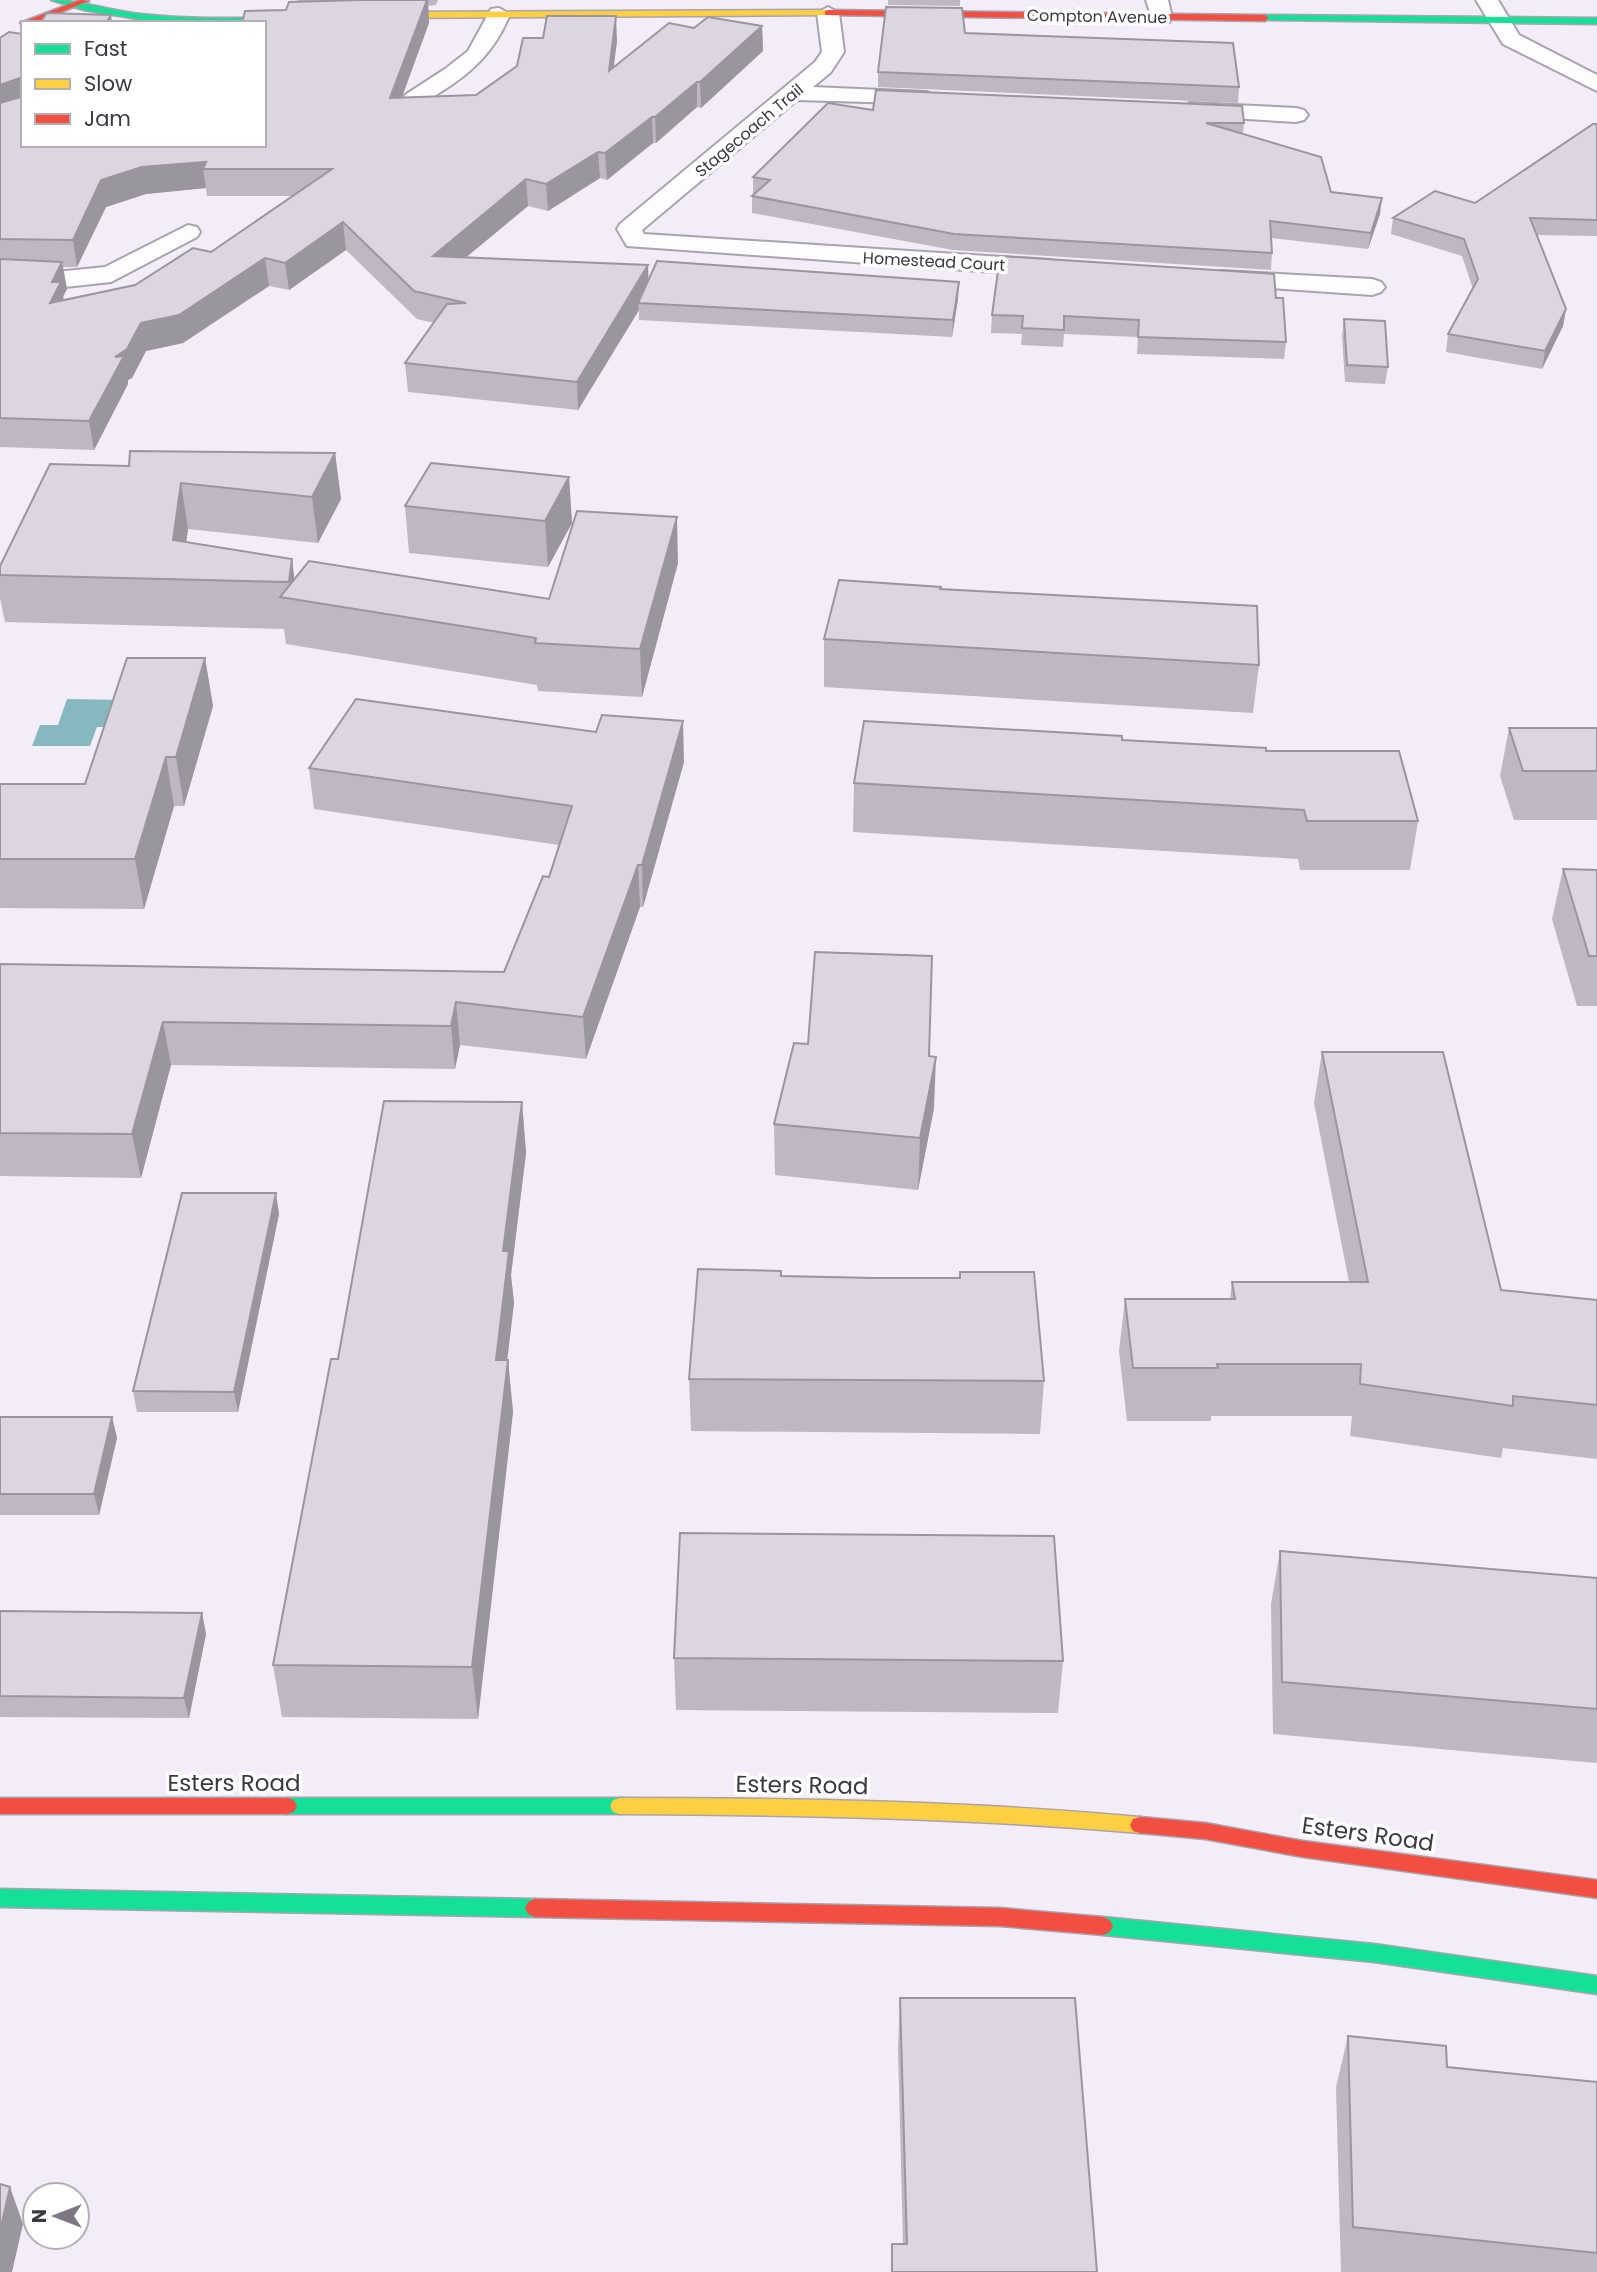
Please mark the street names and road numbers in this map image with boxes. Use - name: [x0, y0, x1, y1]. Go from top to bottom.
- street label: Compton Avenue: [1027, 4, 1168, 29]
- street label: Stagecoach Trail: [690, 78, 808, 183]
- street label: Homestead Court: [862, 246, 1006, 277]
- street label: Esters Road: [168, 1767, 300, 1799]
- street label: Esters Road: [735, 1768, 869, 1802]
- street label: Esters Road: [1300, 1809, 1436, 1859]

